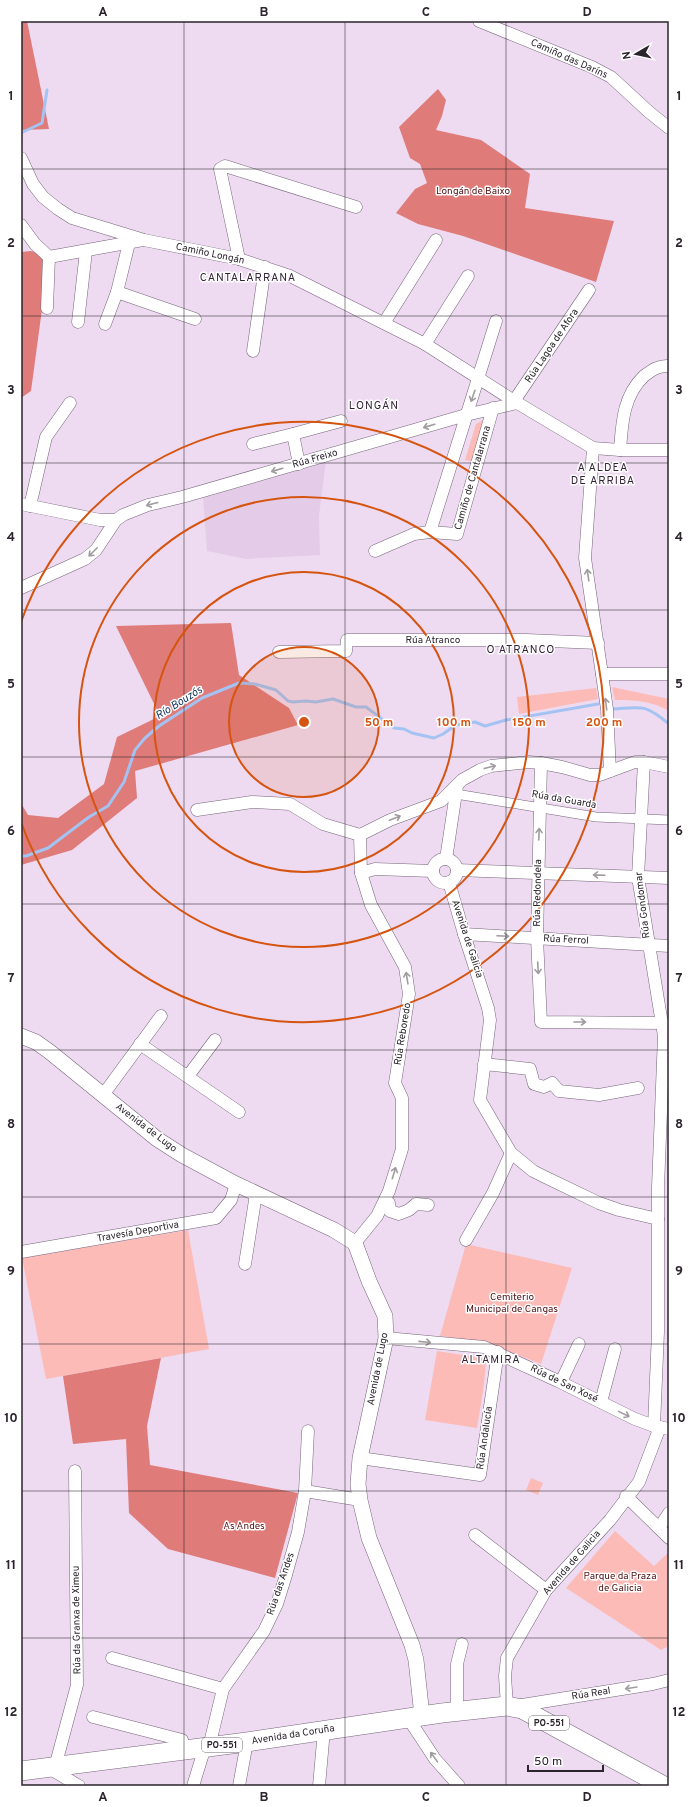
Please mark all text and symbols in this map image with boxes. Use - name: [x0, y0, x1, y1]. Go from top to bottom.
- text: A: [98, 5, 108, 21]
- text: B: [260, 5, 269, 21]
- text: C: [422, 5, 430, 21]
- text: D: [582, 5, 592, 21]
- north arrow: [616, 34, 656, 74]
- street label: Camiño das Daríns: [528, 36, 610, 82]
- text: N: [620, 50, 635, 60]
- text: 1: [8, 89, 14, 105]
- text: 1: [676, 89, 682, 105]
- park label: Longán de Baixo: [436, 185, 510, 198]
- text: 2: [7, 236, 15, 252]
- text: 2: [675, 236, 683, 252]
- street label: Camiño Longán: [174, 240, 246, 268]
- district label: CANTALARRANA: [200, 271, 296, 285]
- street label: Rúa Lagoa de Afora: [522, 306, 582, 386]
- text: 3: [7, 383, 15, 399]
- text: 3: [675, 383, 683, 399]
- one-way arrow: [468, 390, 476, 402]
- district label: LONGÁN: [349, 398, 399, 413]
- one-way arrow: [422, 423, 435, 430]
- street label: Camiño de Cantalarrana: [452, 424, 494, 532]
- street label: Rúa Freixo: [291, 446, 340, 472]
- district label: A ALDEA DE ARRIBA: [571, 461, 635, 488]
- one-way arrow: [271, 467, 284, 474]
- one-way arrow: [145, 501, 158, 508]
- text: 4: [7, 530, 15, 546]
- text: 4: [675, 530, 683, 546]
- one-way arrow: [88, 547, 98, 557]
- one-way arrow: [584, 569, 591, 582]
- street label: Rúa Atranco: [406, 634, 461, 647]
- district label: O ATRANCO: [487, 643, 555, 657]
- text: 5: [7, 677, 15, 693]
- text: 5: [675, 677, 683, 693]
- water label: Río Bouzós: [153, 683, 206, 723]
- one-way arrow: [602, 698, 610, 711]
- centre of rings: [297, 715, 311, 729]
- text: 50 m: [365, 715, 393, 731]
- text: 100 m: [437, 715, 471, 731]
- text: 150 m: [512, 715, 546, 731]
- text: 200 m: [586, 715, 622, 731]
- one-way arrow: [483, 763, 496, 770]
- street label: Rúa da Guarda: [531, 788, 597, 812]
- one-way arrow: [389, 814, 401, 822]
- text: 6: [7, 824, 15, 840]
- text: 6: [675, 824, 683, 840]
- one-way arrow: [536, 828, 543, 841]
- street label: Rúa Redondela: [531, 859, 545, 927]
- street label: Rúa Gondomar: [632, 871, 654, 939]
- one-way arrow: [593, 872, 606, 879]
- street label: Avenida de Galicia: [448, 898, 486, 980]
- street label: Rúa Ferrol: [543, 932, 589, 948]
- one-way arrow: [496, 933, 509, 940]
- one-way arrow: [535, 961, 542, 974]
- text: 7: [8, 971, 15, 987]
- text: 7: [676, 971, 683, 987]
- one-way arrow: [403, 972, 411, 985]
- street label: Rúa Reboredo: [392, 1001, 414, 1066]
- one-way arrow: [573, 1019, 586, 1026]
- street label: Avenida de Lugo: [113, 1101, 180, 1156]
- text: 8: [7, 1117, 15, 1133]
- text: 8: [675, 1117, 683, 1133]
- one-way arrow: [391, 1167, 398, 1180]
- street label: Travesía Deportiva: [96, 1218, 180, 1246]
- text: 9: [7, 1264, 15, 1280]
- text: 9: [675, 1264, 683, 1280]
- park label: Cemiterio Municipal de Cangas: [466, 1291, 558, 1316]
- street label: Avenida de Lugo: [365, 1331, 392, 1407]
- one-way arrow: [418, 1338, 431, 1345]
- district label: ALTAMIRA: [461, 1353, 521, 1367]
- street label: Rúa de San Xosé: [528, 1362, 600, 1406]
- street label: Rúa Andalucía: [474, 1406, 496, 1470]
- one-way arrow: [617, 1410, 629, 1418]
- text: 10: [4, 1411, 18, 1427]
- text: 10: [672, 1411, 686, 1427]
- park label: As Andes: [223, 1520, 265, 1533]
- street label: Avenida de Galicia: [540, 1528, 604, 1598]
- street label: Rúa das Andes: [264, 1551, 298, 1617]
- text: 11: [6, 1558, 16, 1574]
- text: 11: [674, 1558, 684, 1574]
- street label: Rúa da Granxa de Ximeu: [70, 1566, 84, 1674]
- park label: Parque da Praza de Galicia: [584, 1570, 656, 1595]
- one-way arrow: [625, 1684, 638, 1692]
- street label: Rúa Real: [571, 1685, 611, 1703]
- text: 12: [4, 1705, 18, 1721]
- text: 12: [672, 1705, 686, 1721]
- road number: PO-551: [529, 1716, 569, 1730]
- street label: Avenida da Coruña: [251, 1722, 335, 1748]
- road number: PO-551: [202, 1738, 242, 1752]
- scale bar: [528, 1747, 603, 1773]
- one-way arrow: [430, 1751, 438, 1762]
- text: 50 m: [534, 1754, 562, 1770]
- text: A: [98, 1790, 108, 1806]
- text: B: [260, 1790, 269, 1806]
- text: C: [422, 1790, 430, 1806]
- text: D: [582, 1790, 592, 1806]

